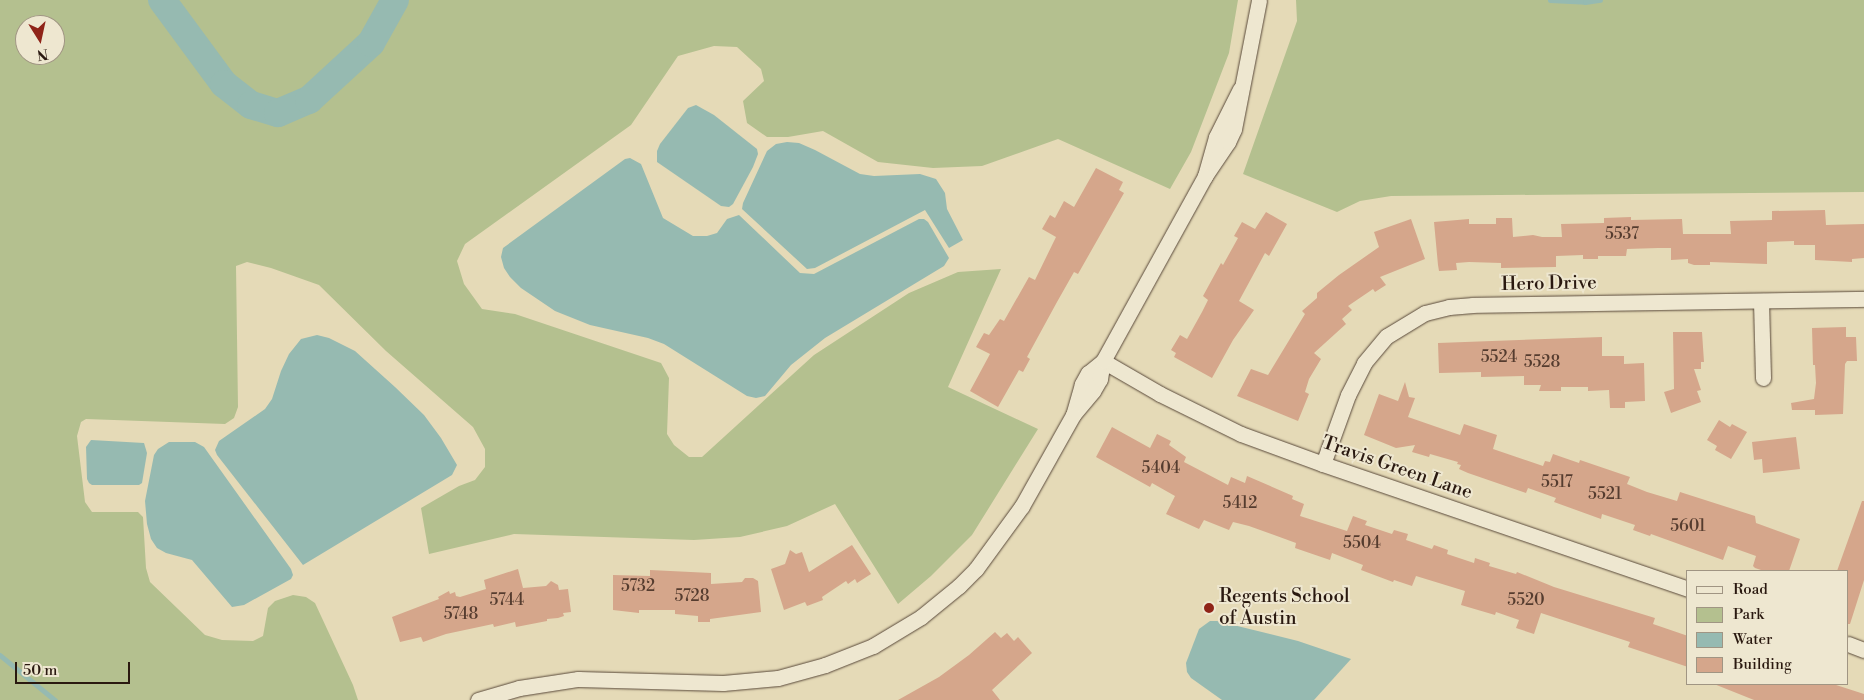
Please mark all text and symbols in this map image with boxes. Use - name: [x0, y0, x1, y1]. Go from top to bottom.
- north arrow: [15, 15, 65, 65]
- text: N: [35, 44, 49, 64]
- house number: 5537: [1605, 224, 1639, 244]
- street label: Hero Drive: [1501, 272, 1597, 296]
- house number: 5524: [1481, 347, 1517, 367]
- house number: 5528: [1524, 352, 1560, 372]
- street label: Travis Green Lane: [1319, 432, 1475, 504]
- house number: 5404: [1142, 458, 1180, 478]
- house number: 5517: [1541, 472, 1573, 492]
- house number: 5521: [1588, 484, 1622, 504]
- house number: 5412: [1223, 493, 1257, 513]
- house number: 5601: [1670, 516, 1706, 536]
- house number: 5504: [1343, 533, 1381, 553]
- legend: [1686, 570, 1849, 685]
- house number: 5732: [621, 576, 655, 596]
- text: Road: [1733, 580, 1768, 599]
- house number: 5728: [674, 586, 710, 606]
- place label: Regents School of Austin: [1219, 586, 1350, 630]
- house number: 5744: [490, 590, 524, 610]
- house number: 5520: [1507, 590, 1545, 610]
- marker: Regents School of Austin: [1203, 602, 1215, 614]
- house number: 5748: [444, 604, 478, 624]
- text: Park: [1733, 605, 1764, 624]
- text: Water: [1733, 630, 1772, 649]
- scale bar: [18, 652, 132, 684]
- text: Building: [1733, 655, 1792, 674]
- text: 50 m: [23, 661, 57, 680]

